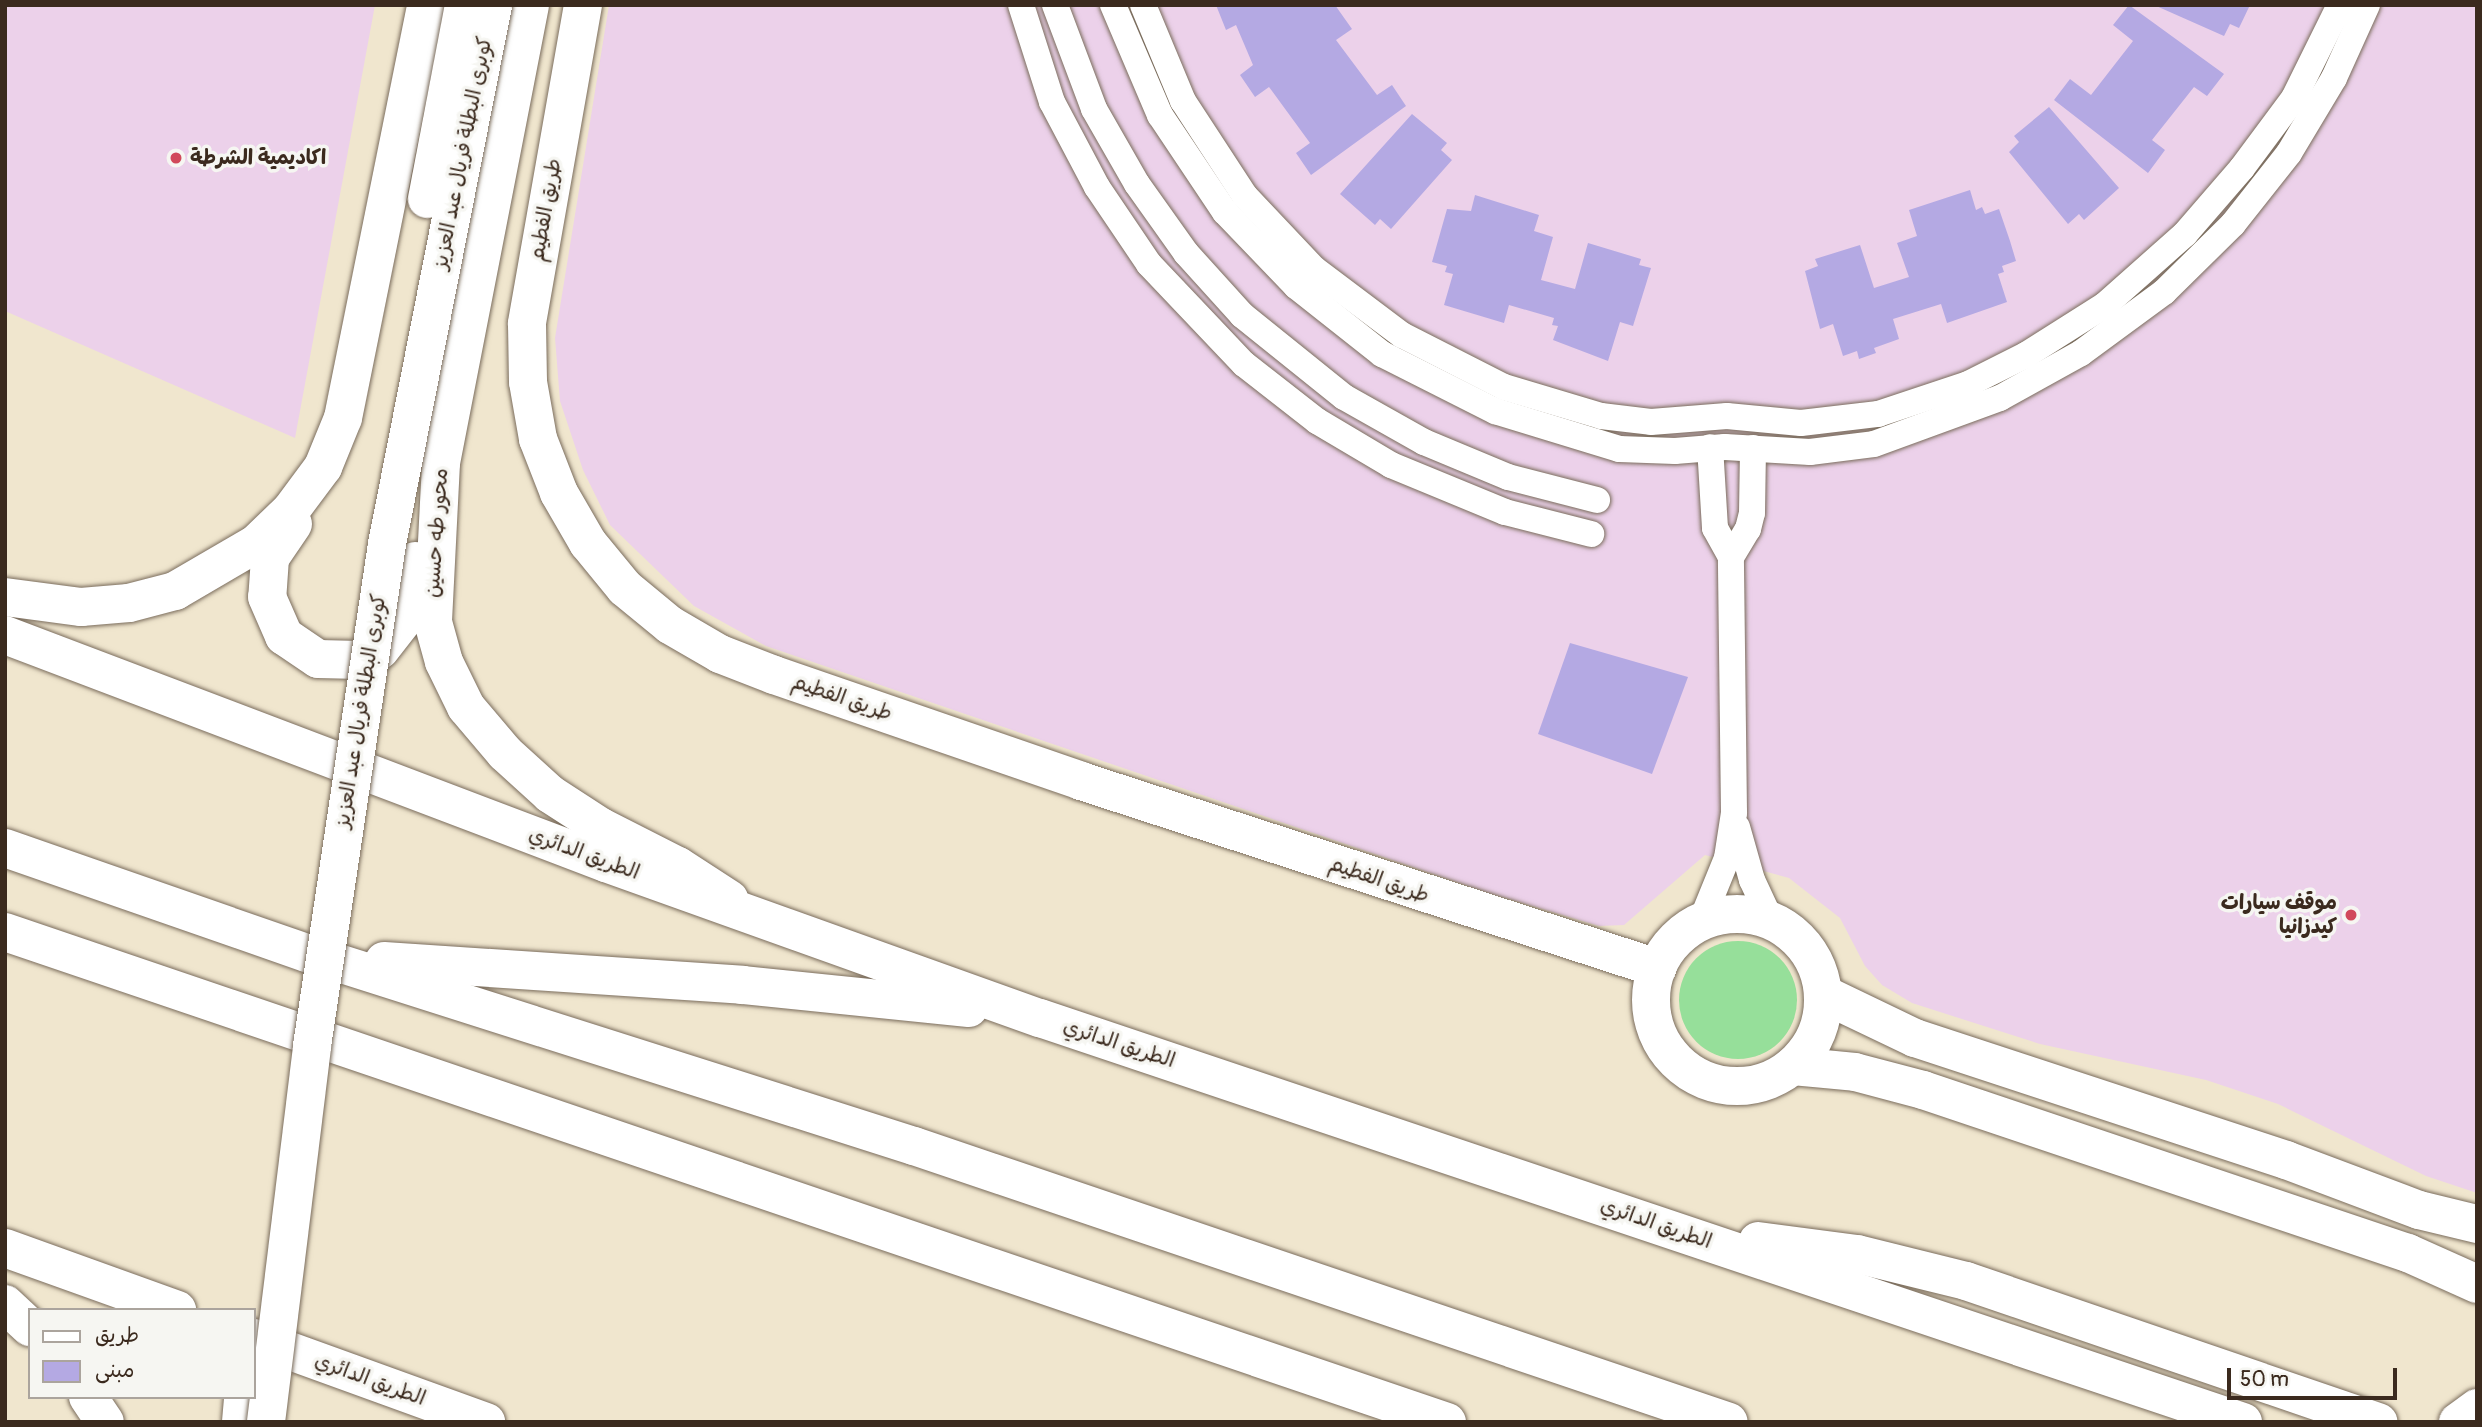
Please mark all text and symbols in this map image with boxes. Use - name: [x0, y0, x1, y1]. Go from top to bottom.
- street label: كوبرى البطلة فريال عبد العزيز: [428, 34, 498, 272]
- place label: اكاديمية الشرطة: [190, 145, 326, 171]
- marker: اكاديمية الشرطة: [168, 150, 184, 166]
- street label: طريق الفطيم: [525, 157, 567, 263]
- street label: محور طه حسين: [420, 467, 454, 599]
- street label: كوبرى البطلة فريال عبد العزيز: [330, 592, 392, 830]
- street label: طريق الفطيم: [789, 669, 895, 727]
- street label: الطريق الدائري: [525, 822, 643, 886]
- street label: طريق الفطيم: [1326, 851, 1432, 909]
- place label: موقف سيارات كيدزانيا: [2221, 890, 2337, 940]
- marker: موقف سيارات كيدزانيا: [2343, 907, 2359, 923]
- street label: الطريق الدائري: [1060, 1014, 1178, 1074]
- street label: الطريق الدائري: [1597, 1193, 1715, 1255]
- legend: [28, 1308, 256, 1399]
- text: طريق: [95, 1322, 139, 1349]
- street label: الطريق الدائري: [311, 1348, 429, 1412]
- scale bar: [2230, 1354, 2400, 1398]
- text: مبنى: [95, 1357, 134, 1384]
- text: 50 m: [2240, 1366, 2289, 1393]

